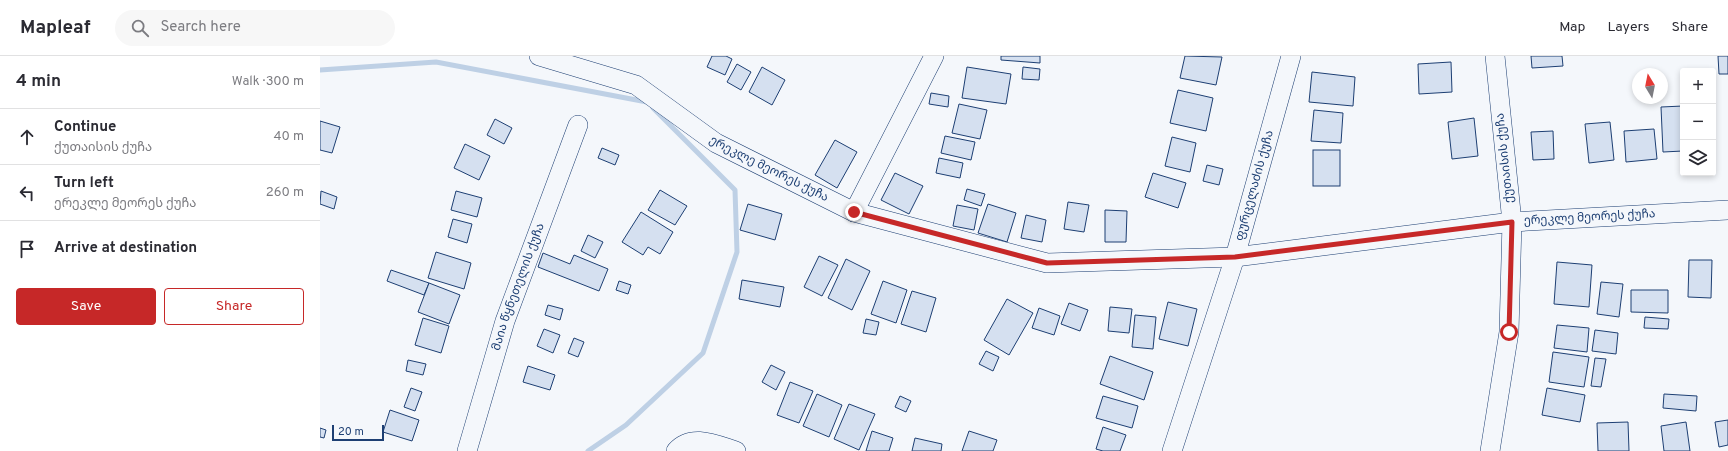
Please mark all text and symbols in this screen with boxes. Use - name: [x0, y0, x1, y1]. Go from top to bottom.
- search box: [115, 10, 395, 46]
- text: Mapleaf: [20, 16, 91, 40]
- icon: search: [129, 17, 151, 39]
- text: Search here: [161, 18, 241, 37]
- text: Map: [1559, 19, 1585, 36]
- text: Layers: [1607, 19, 1649, 36]
- text: Share: [1671, 19, 1708, 36]
- north arrow: [1632, 68, 1668, 104]
- map controls: [1680, 68, 1716, 176]
- button: +: [1680, 68, 1716, 104]
- text: 4 min: [16, 71, 61, 93]
- text: Walk · 300 m: [232, 74, 304, 90]
- button: −: [1680, 104, 1716, 140]
- street label: ქუთაისის ქუჩა: [1492, 112, 1518, 204]
- text: Continue: [54, 118, 116, 137]
- icon: ahead: [16, 126, 38, 148]
- text: 40 m: [274, 129, 304, 145]
- street label: ფურცელაძის ქუჩა: [1232, 129, 1278, 243]
- street label: ერეკლე მეორეს ქუჩა: [706, 132, 831, 206]
- text: ქუთაისის ქუჩა: [54, 140, 152, 156]
- button: layers: [1680, 140, 1716, 176]
- text: Turn left: [54, 174, 114, 193]
- icon: left: [16, 182, 38, 204]
- text: 260 m: [266, 185, 304, 201]
- text: ერეკლე მეორეს ქუჩა: [54, 196, 196, 212]
- route end: [845, 203, 863, 221]
- street label: ერეკლე მეორეს ქუჩა: [1523, 206, 1656, 229]
- street label: მაია წყნეთელის ქუჩა: [489, 221, 549, 353]
- icon: arrive: [16, 238, 38, 260]
- text: Arrive at destination: [54, 239, 197, 258]
- button: Save: [16, 288, 156, 325]
- button: Share: [164, 288, 304, 325]
- route start: [1500, 323, 1518, 341]
- scale bar: [332, 423, 384, 442]
- text: 20 m: [338, 425, 364, 439]

